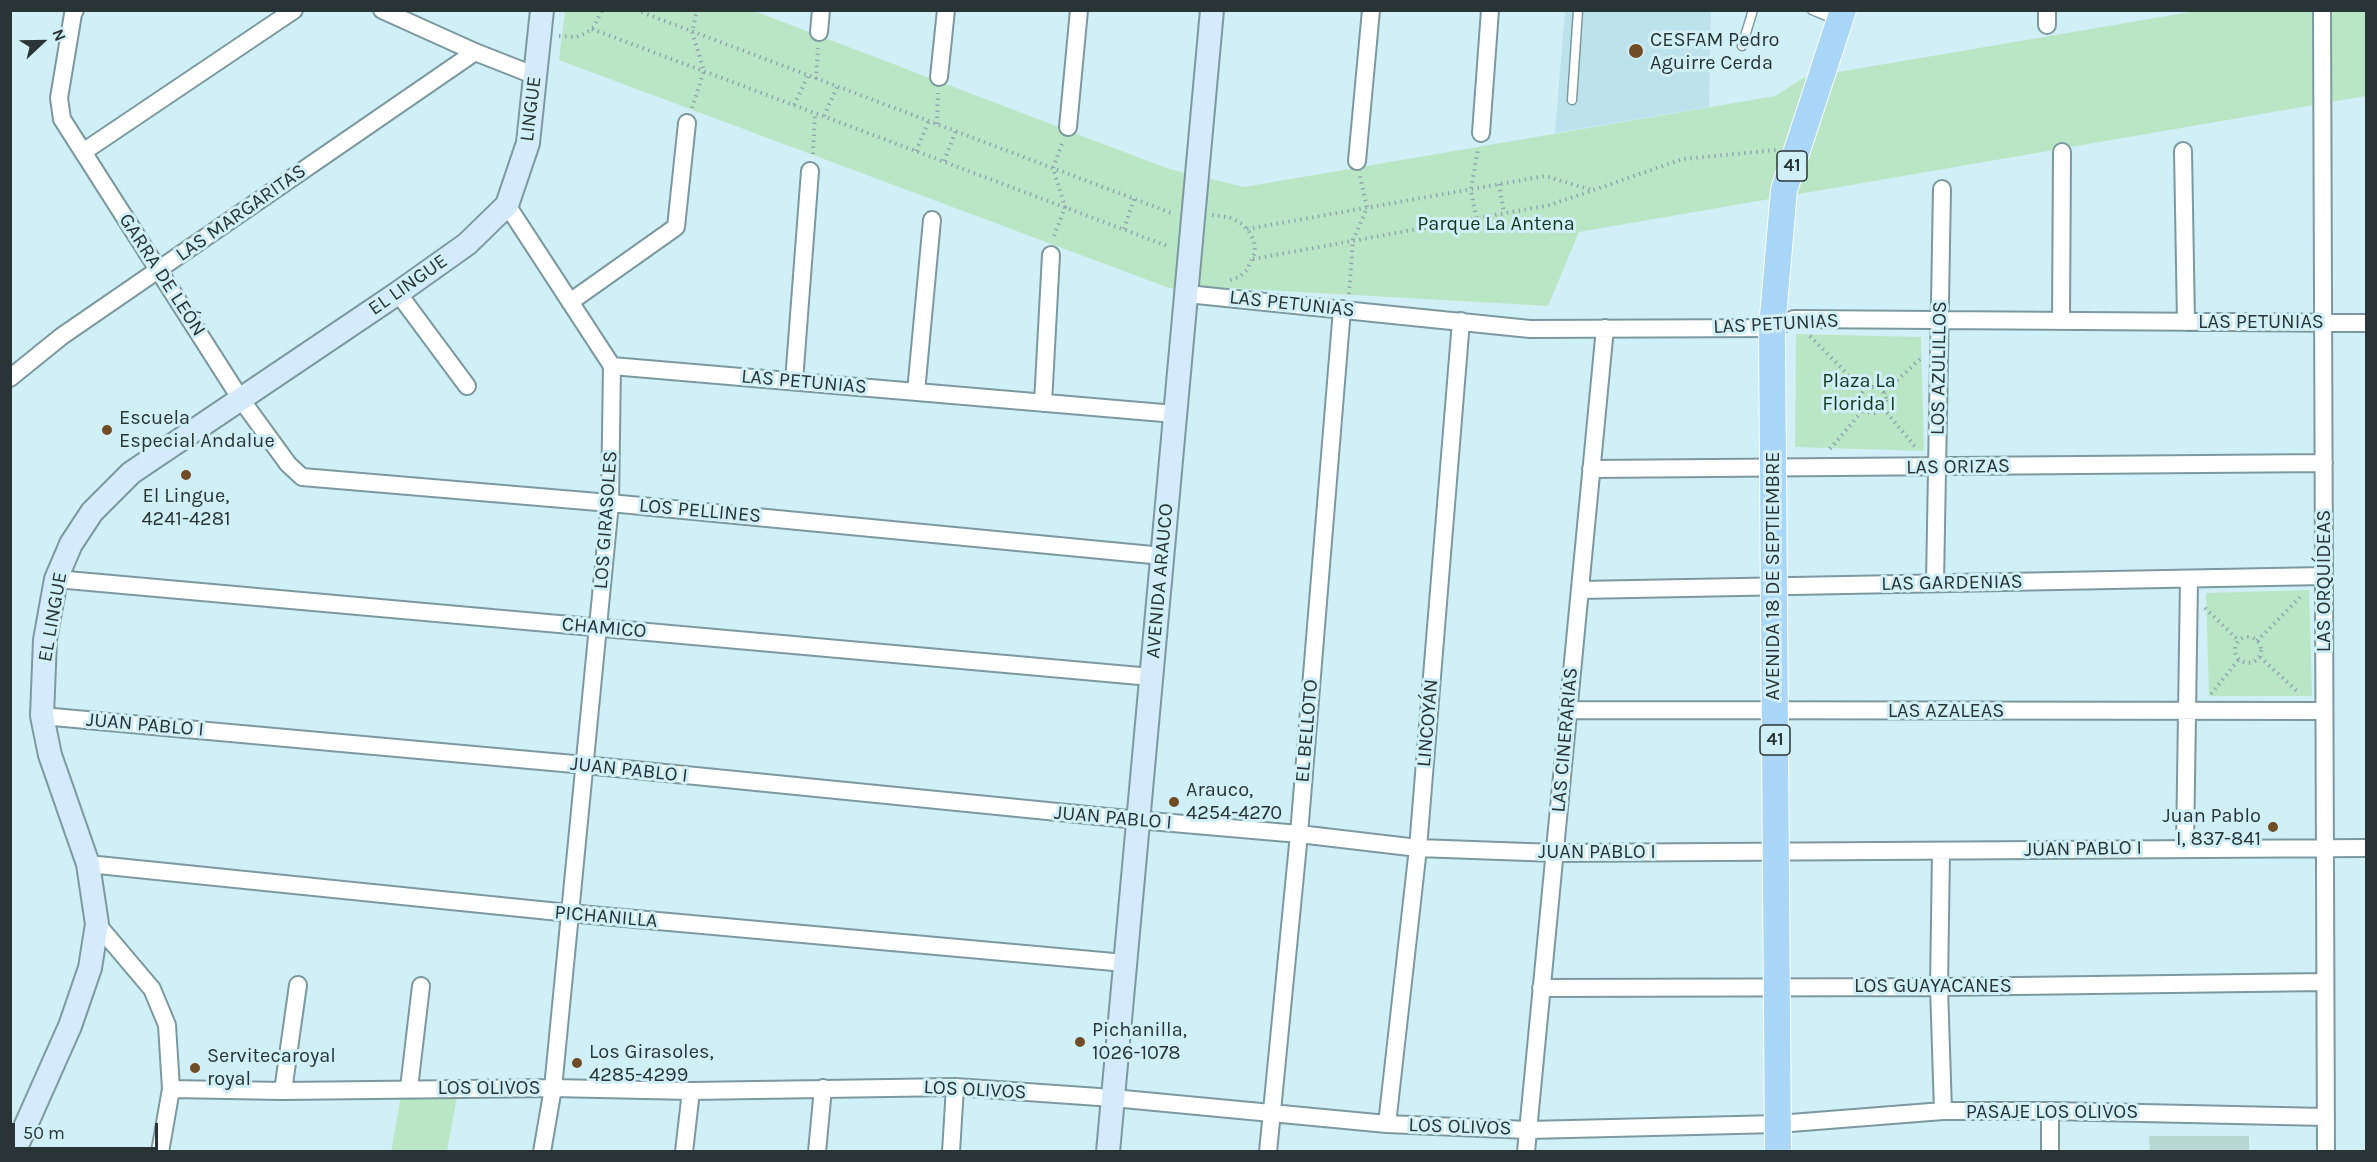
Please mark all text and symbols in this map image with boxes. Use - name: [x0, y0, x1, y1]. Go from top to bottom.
- north arrow: [12, 12, 72, 72]
- text: N: [48, 26, 70, 44]
- place label: CESFAM Pedro Aguirre Cerda: [1650, 28, 1779, 75]
- marker: CESFAM Pedro Aguirre Cerda: [1627, 42, 1645, 60]
- street label: LINGUE: [515, 75, 547, 143]
- road number: 41: [1777, 151, 1807, 181]
- street label: LAS MARGARITAS: [171, 159, 311, 267]
- street label: GARRA DE LEÓN: [113, 209, 211, 341]
- park label: Parque La Antena: [1417, 212, 1575, 236]
- street label: EL LINGUE: [364, 249, 452, 321]
- street label: LAS PETUNIAS: [1228, 285, 1356, 323]
- street label: LOS AZULILLOS: [1926, 301, 1952, 435]
- street label: LAS PETUNIAS: [1712, 309, 1840, 339]
- street label: LAS PETUNIAS: [2198, 310, 2324, 334]
- street label: LAS PETUNIAS: [740, 365, 868, 399]
- park label: Plaza La Florida I: [1822, 369, 1896, 416]
- place label: Escuela Especial Andalue: [119, 406, 275, 453]
- marker: Escuela Especial Andalue: [100, 423, 114, 437]
- street label: LOS GIRASOLES: [589, 450, 623, 590]
- street label: AVENIDA 18 DE SEPTIEMBRE: [1761, 451, 1785, 701]
- street label: LAS ORIZAS: [1906, 454, 2010, 480]
- marker: El Lingue, 4241-4281: [179, 468, 193, 482]
- place label: El Lingue, 4241-4281: [141, 484, 231, 531]
- street label: LOS PELLINES: [638, 494, 762, 528]
- street label: AVENIDA ARAUCO: [1141, 502, 1179, 660]
- street label: LAS ORQUÍDEAS: [2312, 510, 2336, 652]
- street label: EL LINGUE: [33, 570, 73, 664]
- street label: LAS GARDENIAS: [1881, 570, 2023, 596]
- street label: CHAMICO: [561, 612, 647, 644]
- street label: LAS CINERARIAS: [1547, 666, 1583, 814]
- street label: EL BELLOTO: [1291, 678, 1323, 784]
- street label: LINCOYÁN: [1412, 678, 1444, 768]
- street label: LAS AZALEAS: [1888, 699, 2004, 723]
- street label: JUAN PABLO I: [85, 708, 205, 742]
- road number: 41: [1760, 725, 1790, 755]
- street label: JUAN PABLO I: [569, 752, 689, 788]
- place label: Arauco, 4254-4270: [1186, 778, 1282, 825]
- marker: Arauco, 4254-4270: [1167, 795, 1181, 809]
- street label: JUAN PABLO I: [1053, 801, 1173, 835]
- place label: Juan Pablo I, 837-841: [2163, 804, 2261, 851]
- marker: Juan Pablo I, 837-841: [2266, 820, 2280, 834]
- street label: JUAN PABLO I: [2024, 836, 2142, 862]
- street label: JUAN PABLO I: [1538, 840, 1656, 864]
- street label: PICHANILLA: [554, 901, 658, 933]
- street label: LOS GUAYACANES: [1854, 974, 2012, 998]
- place label: Pichanilla, 1026-1078: [1092, 1018, 1187, 1065]
- marker: Pichanilla, 1026-1078: [1073, 1035, 1087, 1049]
- place label: Los Girasoles, 4285-4299: [589, 1040, 714, 1087]
- place label: Servitecaroyal royal: [207, 1044, 336, 1091]
- marker: Los Girasoles, 4285-4299: [570, 1056, 584, 1070]
- marker: Servitecaroyal royal: [188, 1061, 202, 1075]
- street label: LOS OLIVOS: [923, 1075, 1027, 1105]
- street label: LOS OLIVOS: [437, 1076, 541, 1100]
- street label: PASAJE LOS OLIVOS: [1966, 1100, 2138, 1124]
- scale bar: [15, 1111, 160, 1149]
- street label: LOS OLIVOS: [1408, 1113, 1512, 1141]
- text: 50 m: [23, 1122, 65, 1144]

